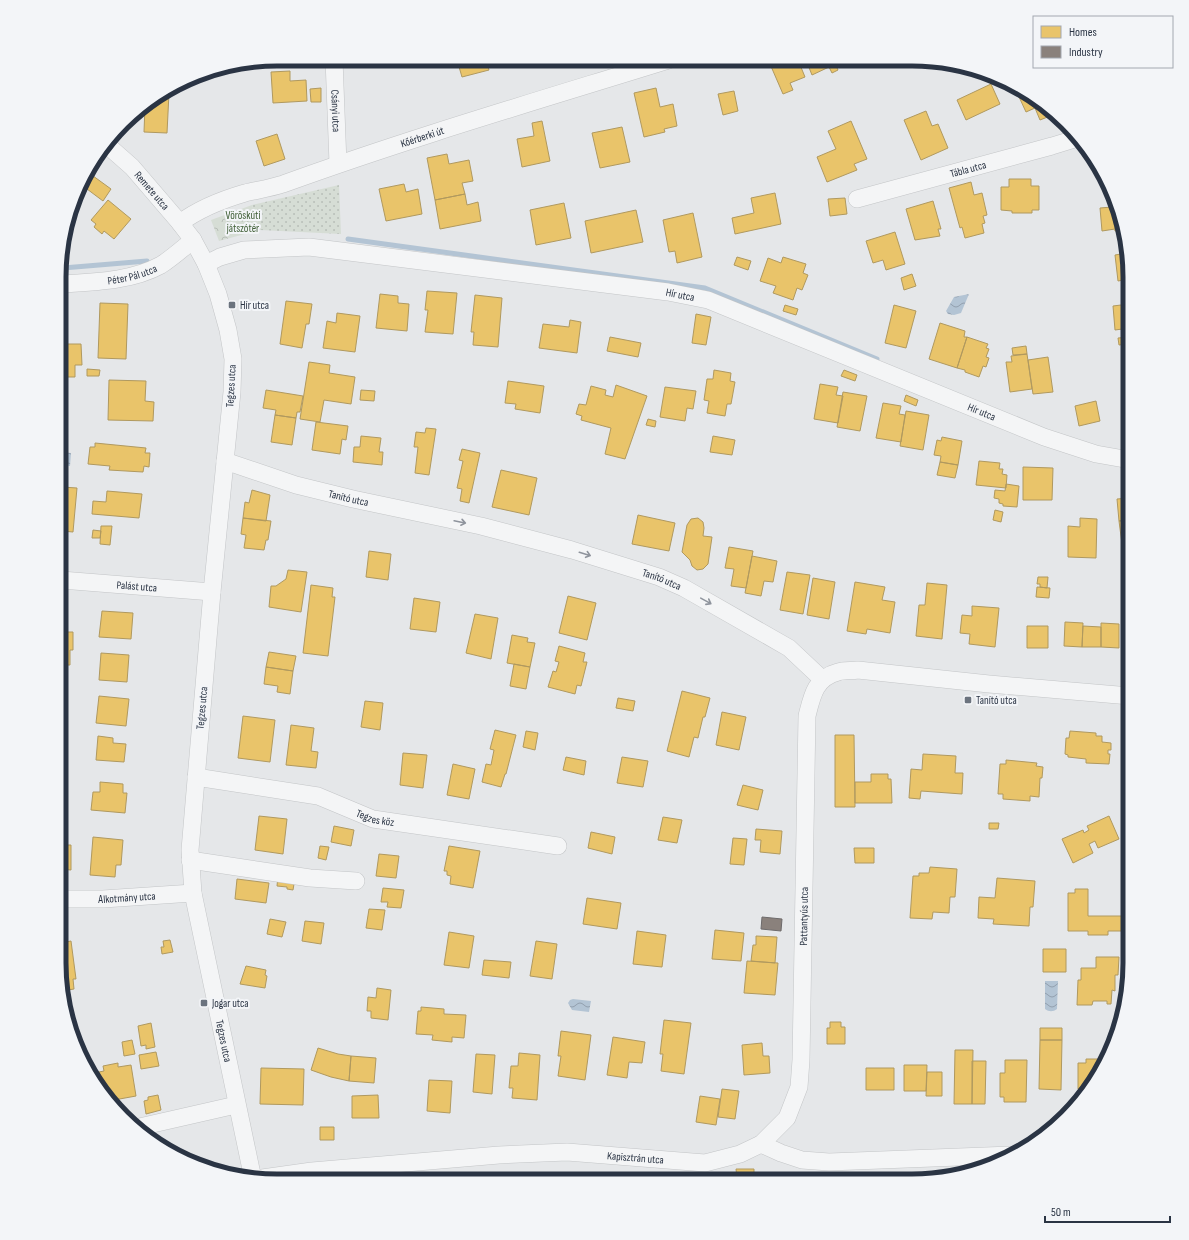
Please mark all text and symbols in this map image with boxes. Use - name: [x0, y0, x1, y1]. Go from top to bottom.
- legend: [1033, 16, 1173, 68]
- text: Homes: [1069, 25, 1097, 40]
- text: Industry: [1069, 45, 1103, 60]
- street label: Csányi utca: [329, 89, 343, 132]
- street label: Kőérberki út: [399, 123, 446, 150]
- street label: Tábla utca: [948, 158, 988, 180]
- street label: Remete utca: [132, 168, 172, 212]
- park label: Vöröskúti játszótér: [226, 209, 260, 235]
- street label: Péter Pál utca: [107, 262, 159, 287]
- street label: Hír utca: [665, 285, 696, 304]
- place label: Hír utca: [240, 299, 269, 312]
- marker: Hír utca: [227, 300, 237, 310]
- street label: Tegzes utca: [223, 364, 239, 408]
- street label: Hír utca: [966, 400, 998, 423]
- street label: Tanító utca: [327, 487, 370, 509]
- one-way arrow: [453, 518, 466, 526]
- one-way arrow: [579, 551, 591, 559]
- street label: Tanító utca: [641, 566, 683, 593]
- street label: Palást utca: [116, 578, 157, 594]
- one-way arrow: [700, 598, 712, 605]
- street label: Tegzes utca: [194, 686, 210, 730]
- place label: Tanító utca: [976, 694, 1017, 707]
- marker: Tanító utca: [963, 695, 973, 705]
- street label: Tegzes köz: [354, 806, 395, 829]
- street label: Pattantyús utca: [796, 887, 811, 946]
- street label: Alkotmány utca: [97, 889, 156, 906]
- place label: Jogar utca: [211, 997, 249, 1010]
- marker: Jogar utca: [199, 998, 209, 1008]
- street label: Tegzes utca: [213, 1019, 235, 1063]
- street label: Kapisztrán utca: [607, 1149, 664, 1166]
- scale bar: [1045, 1198, 1170, 1224]
- text: 50 m: [1051, 1205, 1071, 1220]

